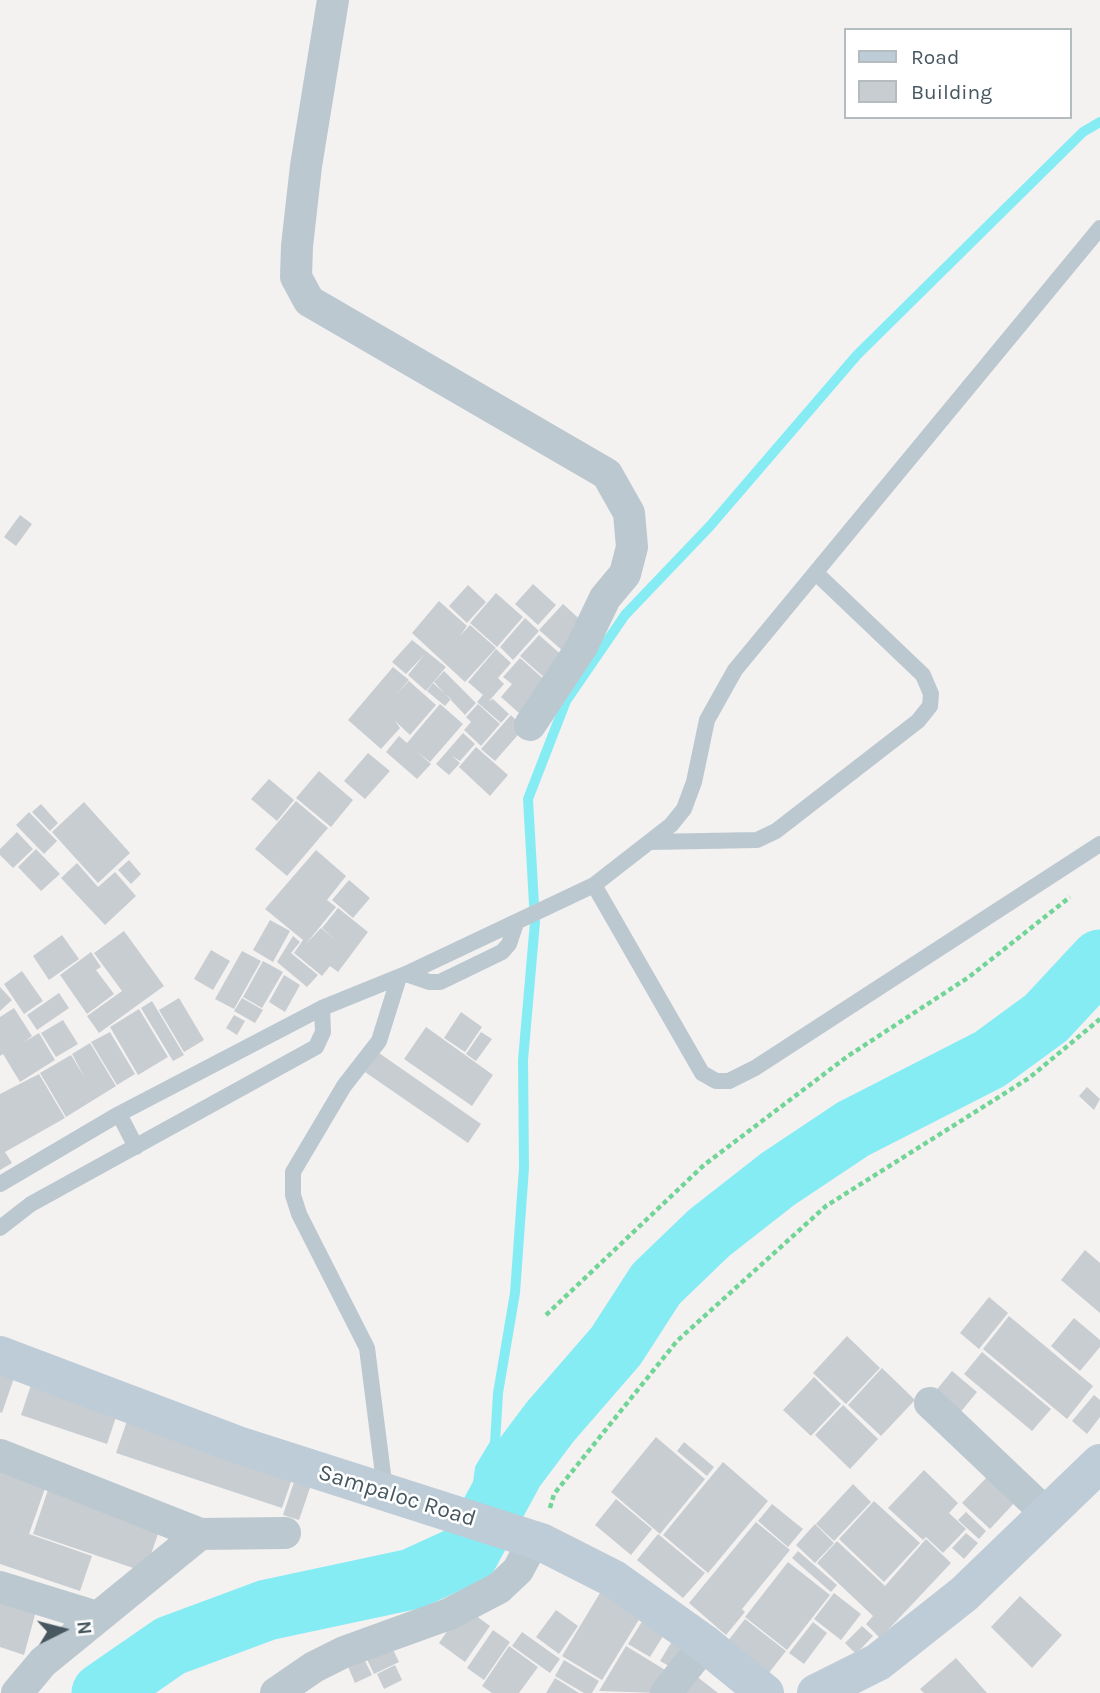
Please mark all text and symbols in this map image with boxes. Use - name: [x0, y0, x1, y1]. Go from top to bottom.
- legend: [844, 28, 1072, 119]
- text: Road: [911, 45, 959, 69]
- text: Building: [911, 80, 992, 104]
- street label: Sampaloc Road: [315, 1459, 479, 1533]
- north arrow: [28, 1595, 98, 1665]
- text: N: [72, 1620, 96, 1636]

